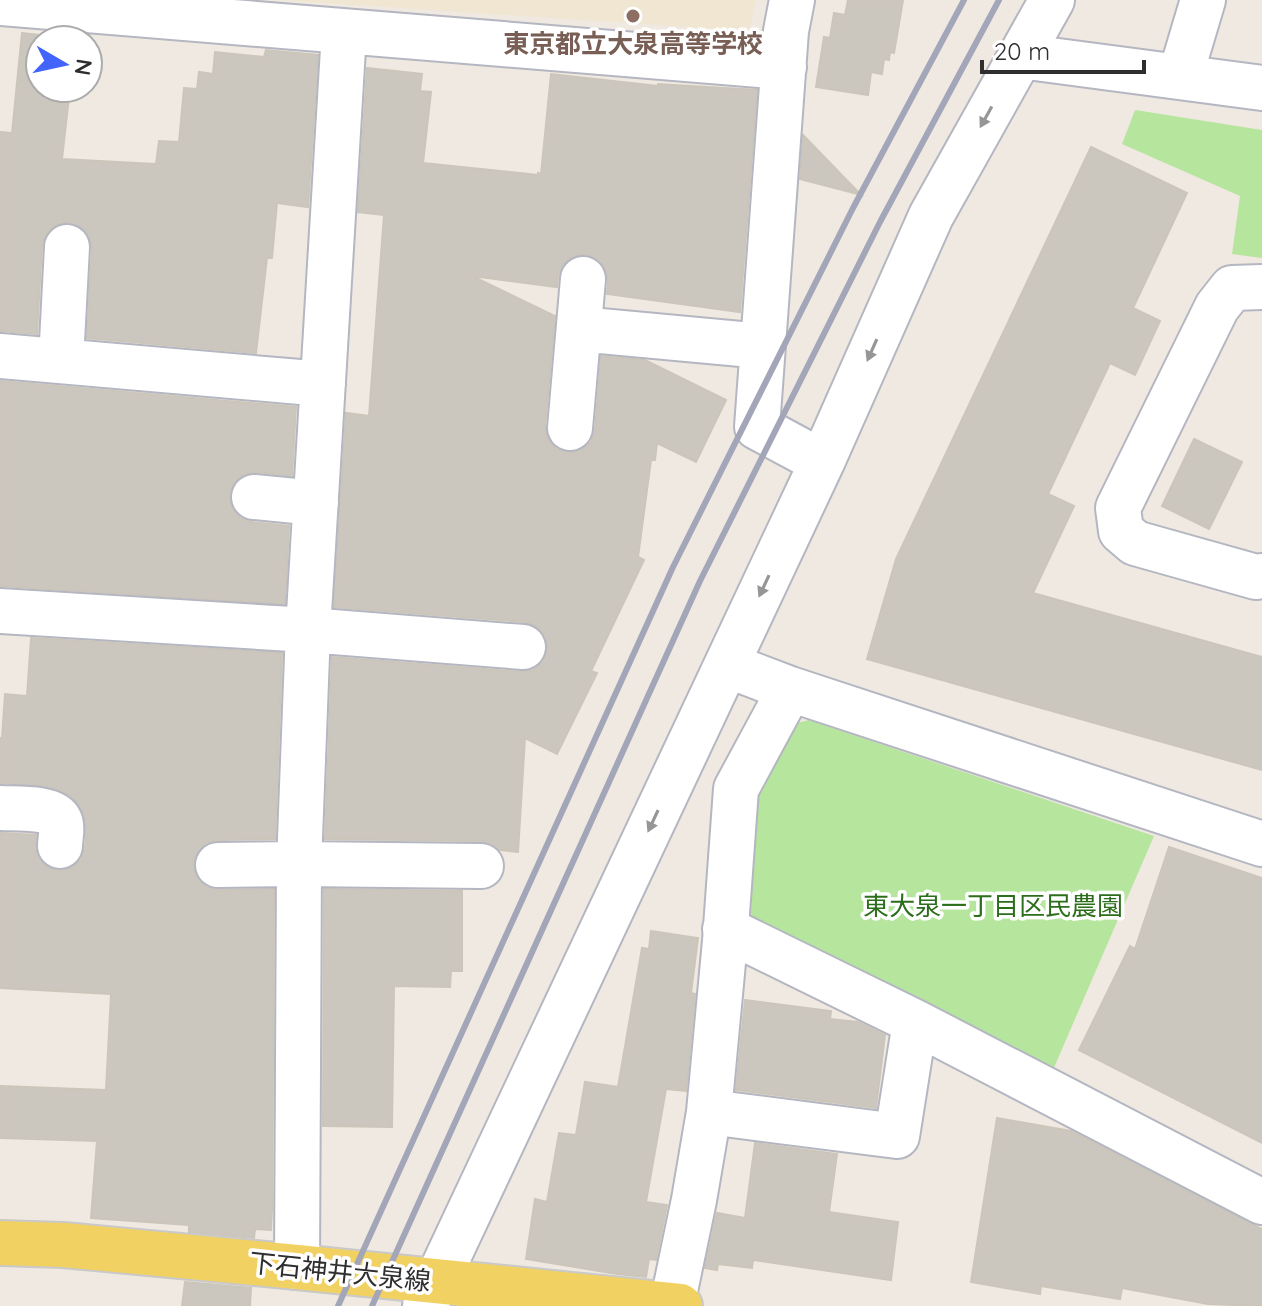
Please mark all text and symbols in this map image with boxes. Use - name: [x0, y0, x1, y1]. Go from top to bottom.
- marker: 東京都立大泉高等学校: [624, 7, 642, 25]
- north arrow: [24, 24, 104, 104]
- scale bar: [982, 24, 1144, 74]
- place label: 東京都立大泉高等学校: [503, 27, 763, 60]
- text: 20 m: [994, 36, 1050, 66]
- text: N: [69, 57, 99, 77]
- one-way arrow: [980, 105, 993, 128]
- one-way arrow: [865, 338, 878, 361]
- one-way arrow: [757, 574, 770, 598]
- one-way arrow: [646, 810, 660, 833]
- park label: 東大泉一丁目区民農園: [863, 889, 1123, 922]
- street label: 下石神井大泉線: [248, 1246, 432, 1297]

